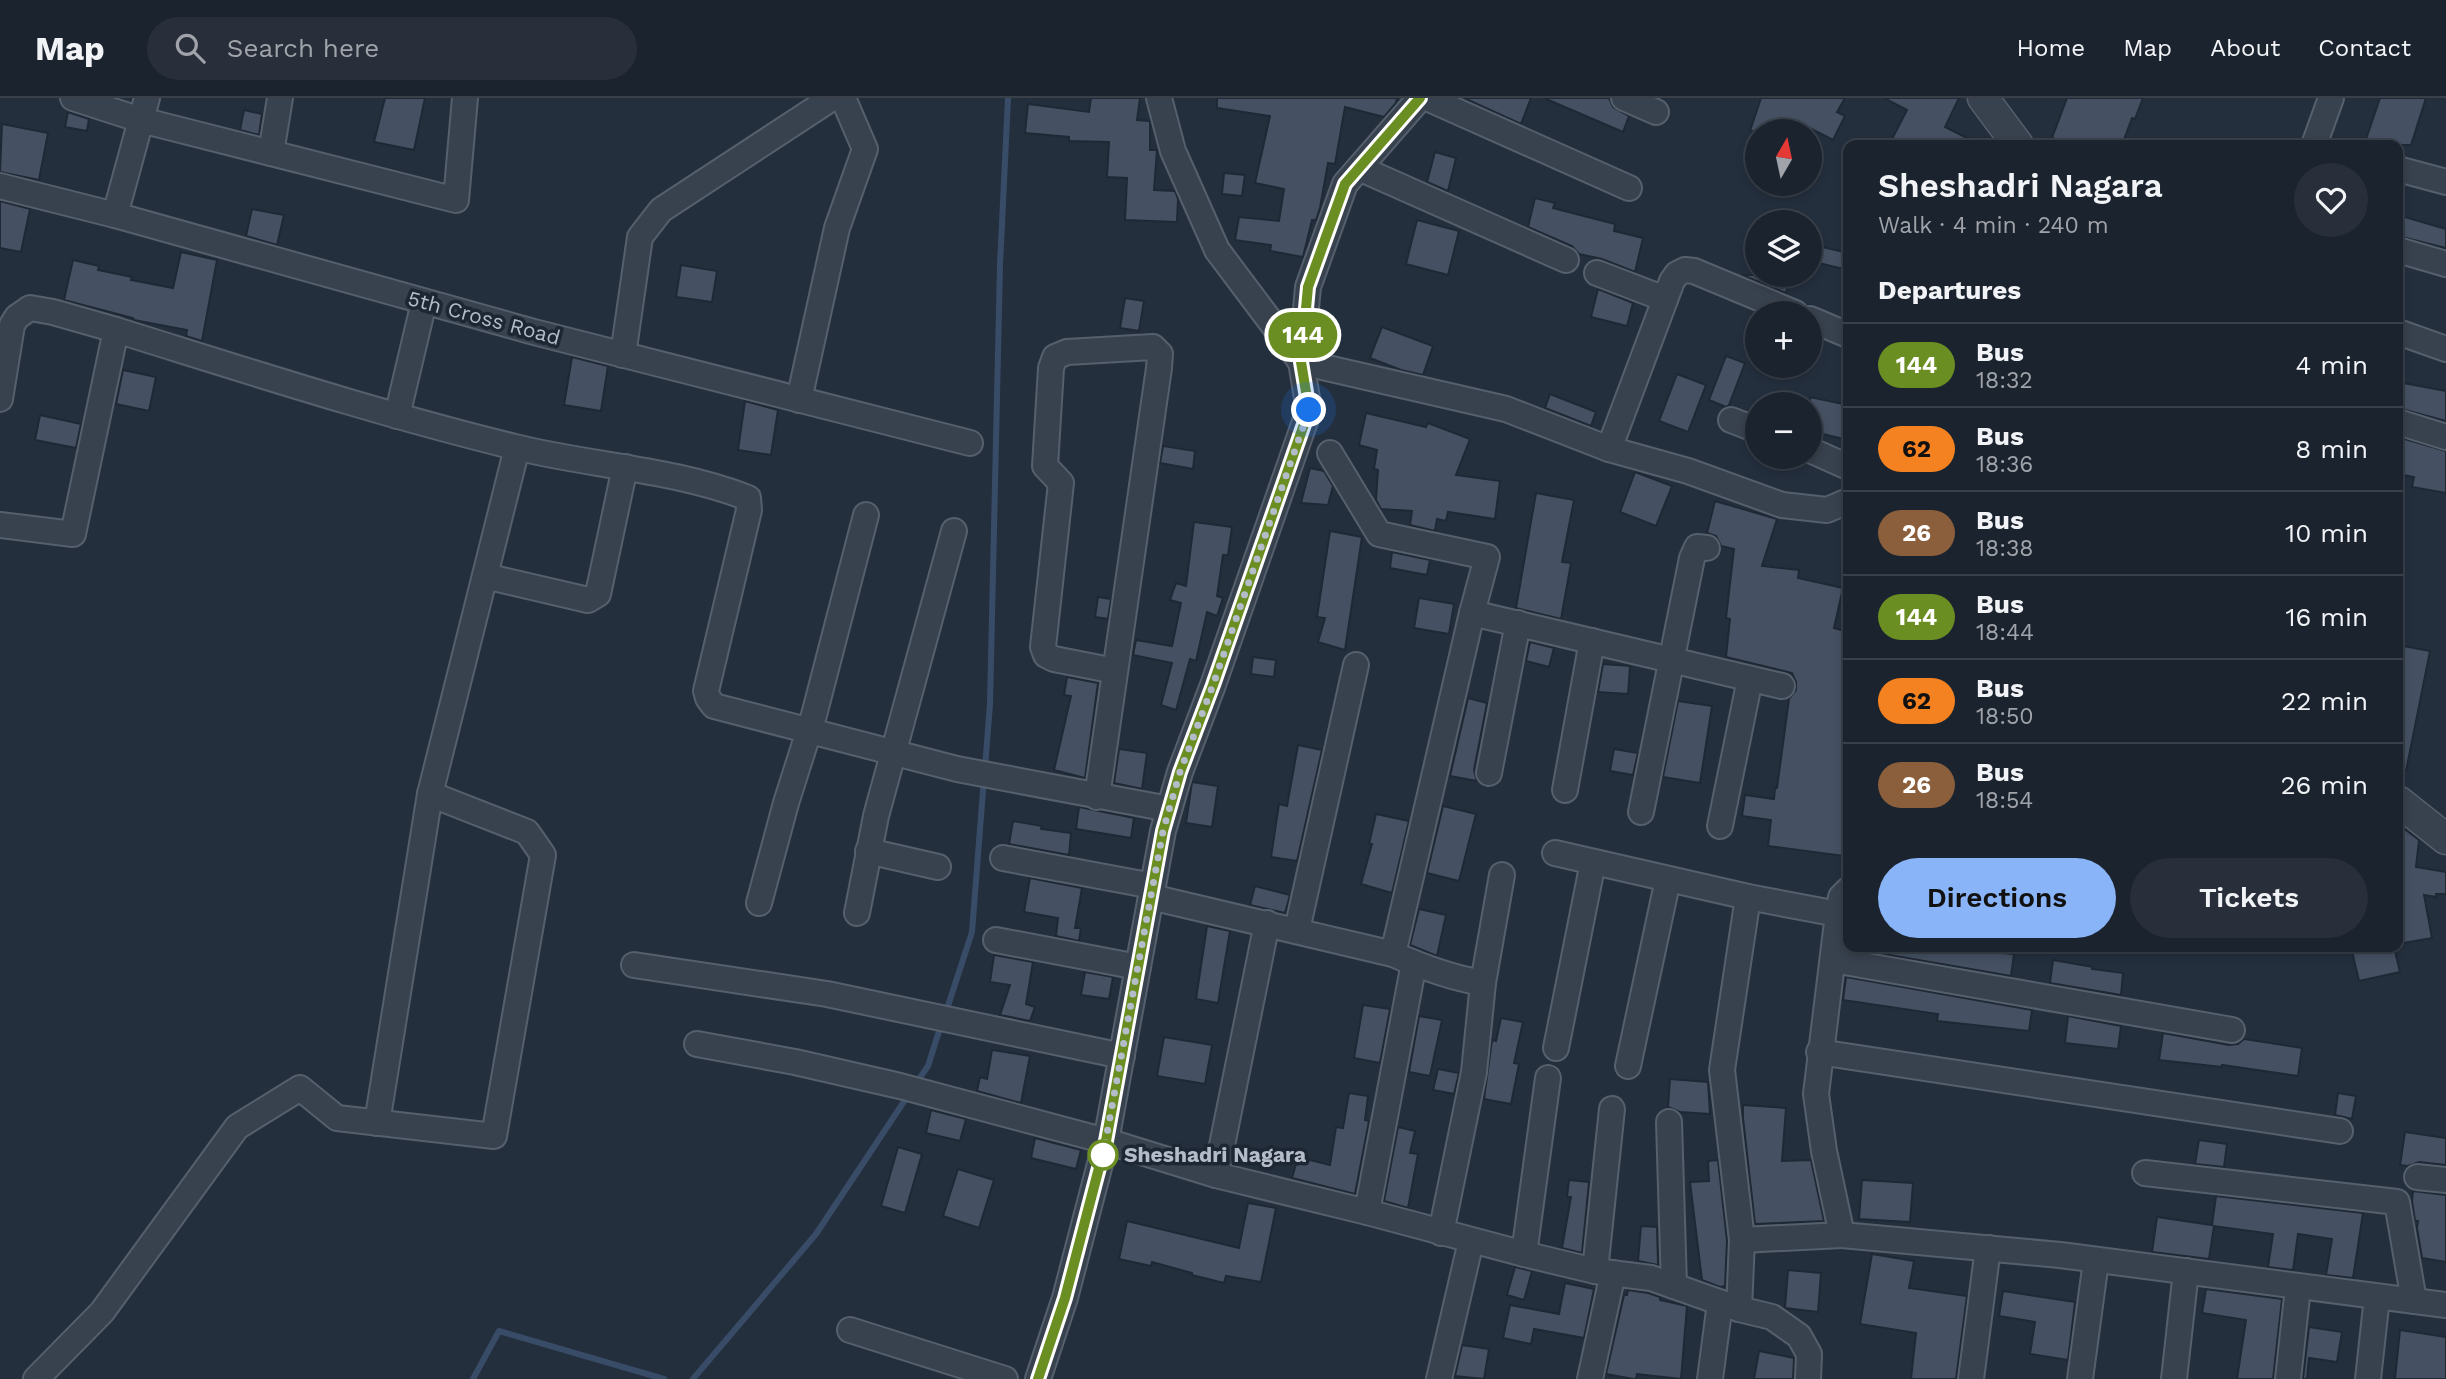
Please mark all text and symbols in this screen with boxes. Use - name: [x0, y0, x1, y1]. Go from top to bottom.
- search box: [147, 17, 637, 80]
- text: Map: [35, 29, 105, 68]
- icon: search: [171, 29, 209, 67]
- text: Search here: [227, 33, 379, 63]
- text: Home: [2017, 34, 2085, 62]
- text: Map: [2123, 34, 2172, 62]
- text: About: [2210, 34, 2280, 62]
- text: Contact: [2318, 34, 2411, 62]
- north arrow: [1745, 119, 1822, 196]
- map controls: [1745, 119, 1822, 469]
- button: heart: [2294, 163, 2368, 237]
- text: Sheshadri Nagara: [1878, 166, 2163, 205]
- button: layers: [1745, 210, 1822, 287]
- text: Walk · 4 min · 240 m: [1878, 212, 2109, 239]
- text: Departures: [1878, 275, 2021, 305]
- street label: 5th Cross Road: [405, 285, 563, 350]
- button: +: [1745, 301, 1822, 378]
- line badge: 144: [1263, 312, 1343, 358]
- text: 144: [1282, 321, 1324, 349]
- text: Bus: [1976, 337, 2024, 367]
- text: 4 min: [2295, 350, 2368, 380]
- text: 144: [1896, 351, 1937, 379]
- text: 18:32: [1976, 367, 2033, 394]
- your location: [1291, 392, 1326, 427]
- button: −: [1745, 392, 1822, 469]
- text: Bus: [1976, 421, 2024, 451]
- text: 8 min: [2295, 434, 2368, 464]
- text: 62: [1902, 435, 1931, 463]
- text: 18:36: [1976, 451, 2033, 478]
- text: Bus: [1976, 505, 2024, 535]
- text: 10 min: [2285, 518, 2368, 548]
- text: 26: [1902, 519, 1931, 547]
- text: 18:38: [1976, 535, 2034, 562]
- text: Bus: [1976, 589, 2024, 619]
- text: 16 min: [2285, 602, 2368, 632]
- text: 144: [1896, 603, 1937, 631]
- text: 18:44: [1976, 619, 2034, 646]
- text: Bus: [1976, 673, 2024, 703]
- text: 22 min: [2281, 686, 2368, 716]
- text: 62: [1902, 687, 1931, 715]
- text: 18:50: [1976, 703, 2034, 730]
- text: Bus: [1976, 757, 2024, 787]
- text: 26 min: [2280, 770, 2368, 800]
- text: 26: [1902, 771, 1931, 799]
- text: 18:54: [1976, 787, 2033, 814]
- button: Directions: [1878, 858, 2116, 938]
- button: Tickets: [2130, 858, 2368, 938]
- marker: Sheshadri Nagara: [1088, 1140, 1118, 1170]
- place label: Sheshadri Nagara: [1124, 1142, 1307, 1167]

